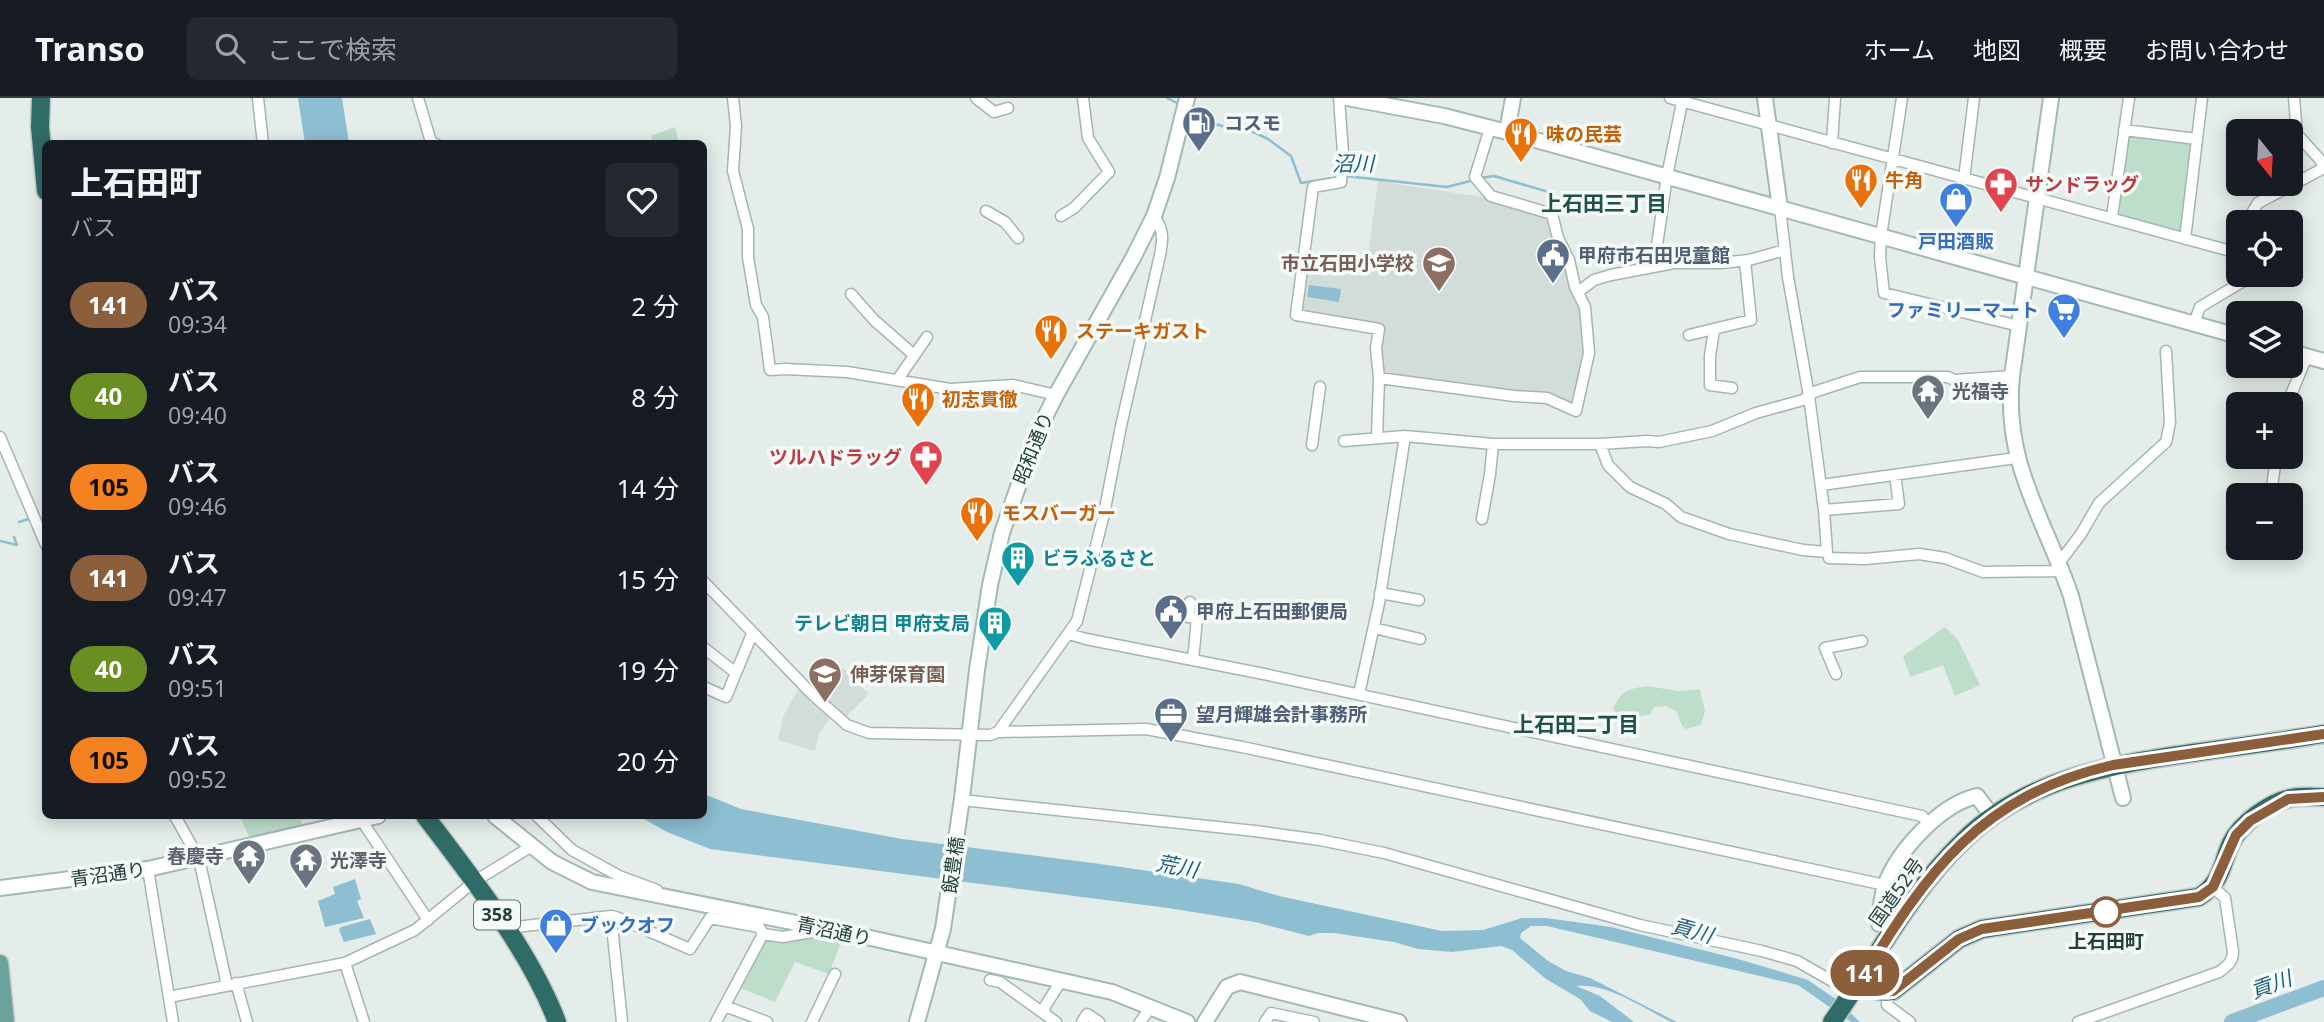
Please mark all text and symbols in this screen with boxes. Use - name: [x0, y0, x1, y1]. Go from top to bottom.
- search box: [187, 17, 677, 80]
- text: Transo: [35, 26, 145, 71]
- icon: search: [211, 29, 249, 67]
- text: ここで検索: [267, 31, 397, 67]
- text: ホーム: [1864, 33, 1935, 66]
- text: 地図: [1973, 33, 2021, 66]
- text: 概要: [2059, 33, 2107, 66]
- text: お問い合わせ: [2145, 33, 2289, 66]
- fuel station icon: コスモ: [1180, 104, 1218, 153]
- place label: コスモ: [1224, 110, 1281, 136]
- restaurant icon: 味の民芸: [1502, 115, 1540, 164]
- north arrow: [2226, 119, 2303, 196]
- map controls: [2226, 119, 2303, 560]
- place label: 味の民芸: [1546, 121, 1622, 147]
- water label: 沼川: [1332, 149, 1376, 177]
- text: 上石田町: [70, 160, 202, 205]
- restaurant icon: 牛角: [1842, 161, 1880, 210]
- button: heart: [605, 163, 679, 237]
- pharmacy icon: サンドラッグ: [1982, 165, 2020, 214]
- place label: 牛角: [1885, 167, 1923, 193]
- place label: サンドラッグ: [2025, 171, 2139, 197]
- shop icon: 戸田酒販: [1937, 180, 1975, 229]
- district label: 上石田三丁目: [1541, 189, 1667, 217]
- button: locate: [2226, 210, 2303, 287]
- text: バス: [70, 211, 116, 243]
- place label: 戸田酒販: [1918, 228, 1994, 254]
- public building icon: 甲府市石田児童館: [1534, 236, 1572, 285]
- place label: 甲府市石田児童館: [1578, 242, 1730, 268]
- school or university icon: 市立石田小学校: [1420, 244, 1458, 293]
- place label: 市立石田小学校: [1281, 250, 1414, 276]
- text: バス: [168, 272, 220, 308]
- text: 141: [88, 288, 129, 321]
- text: 2 分: [631, 288, 679, 324]
- supermarket icon: ファミリーマート: [2045, 291, 2083, 340]
- place label: ファミリーマート: [1887, 297, 2039, 323]
- button: layers: [2226, 301, 2303, 378]
- text: 09:34: [168, 308, 227, 340]
- restaurant icon: ステーキガスト: [1032, 312, 1070, 361]
- place label: ステーキガスト: [1076, 318, 1209, 344]
- text: バス: [168, 363, 220, 399]
- temple icon: 光福寺: [1909, 372, 1947, 421]
- place label: 光福寺: [1952, 378, 2009, 404]
- text: 40: [95, 379, 122, 412]
- text: 8 分: [631, 379, 679, 415]
- restaurant icon: 初志貫徹: [899, 380, 937, 429]
- place label: 初志貫徹: [942, 386, 1018, 412]
- button: +: [2226, 392, 2303, 469]
- text: 09:40: [168, 399, 227, 431]
- street label: 昭和通り: [1007, 408, 1059, 488]
- pharmacy icon: ツルハドラッグ: [907, 438, 945, 487]
- place label: ツルハドラッグ: [769, 444, 902, 470]
- text: バス: [168, 454, 220, 490]
- text: 105: [88, 470, 129, 503]
- text: 14 分: [616, 470, 679, 506]
- button: −: [2226, 483, 2303, 560]
- text: 09:46: [168, 490, 227, 522]
- restaurant icon: モスバーガー: [958, 494, 996, 543]
- place label: モスバーガー: [1002, 500, 1116, 526]
- building icon: ビラふるさと: [999, 539, 1037, 588]
- text: バス: [168, 545, 220, 581]
- place label: ビラふるさと: [1042, 545, 1156, 571]
- text: 141: [88, 561, 129, 594]
- text: 15 分: [616, 561, 679, 597]
- text: 09:47: [168, 581, 227, 613]
- public building icon: 甲府上石田郵便局: [1152, 592, 1190, 641]
- place label: 甲府上石田郵便局: [1196, 598, 1348, 624]
- building icon: テレビ朝日 甲府支局: [976, 604, 1014, 653]
- place label: テレビ朝日 甲府支局: [794, 610, 970, 636]
- text: バス: [168, 636, 220, 672]
- text: 40: [95, 652, 122, 685]
- text: 19 分: [616, 652, 679, 688]
- school or university icon: 伸芽保育園: [806, 655, 844, 704]
- place label: 伸芽保育園: [850, 661, 945, 687]
- text: 09:51: [168, 672, 227, 704]
- office icon: 望月輝雄会計事務所: [1152, 695, 1190, 744]
- place label: 望月輝雄会計事務所: [1196, 701, 1367, 727]
- district label: 上石田二丁目: [1513, 710, 1639, 738]
- text: バス: [168, 727, 220, 763]
- text: 105: [88, 743, 129, 776]
- text: 20 分: [616, 743, 679, 779]
- text: 09:52: [168, 763, 227, 795]
- street label: 飯豊橋: [936, 835, 970, 895]
- temple icon: 春慶寺: [230, 837, 268, 886]
- temple icon: 光澤寺: [287, 841, 325, 890]
- place label: 春慶寺: [167, 843, 224, 869]
- place label: 光澤寺: [330, 847, 387, 873]
- water label: 荒川: [1154, 848, 1202, 884]
- street label: 国道52号: [1863, 852, 1929, 932]
- street label: 青沼通り: [69, 856, 147, 892]
- marker: 上石田町: [2091, 897, 2121, 927]
- road number: 358: [474, 900, 520, 930]
- shop icon: ブックオフ: [537, 906, 575, 955]
- street label: 青沼通り: [794, 910, 874, 952]
- water label: 貢川: [1668, 911, 1718, 950]
- place label: ブックオフ: [580, 912, 675, 938]
- place label: 上石田町: [2068, 928, 2144, 954]
- line badge: 141: [1825, 950, 1905, 996]
- text: 141: [1844, 956, 1886, 989]
- water label: 貢川: [2246, 963, 2297, 1004]

